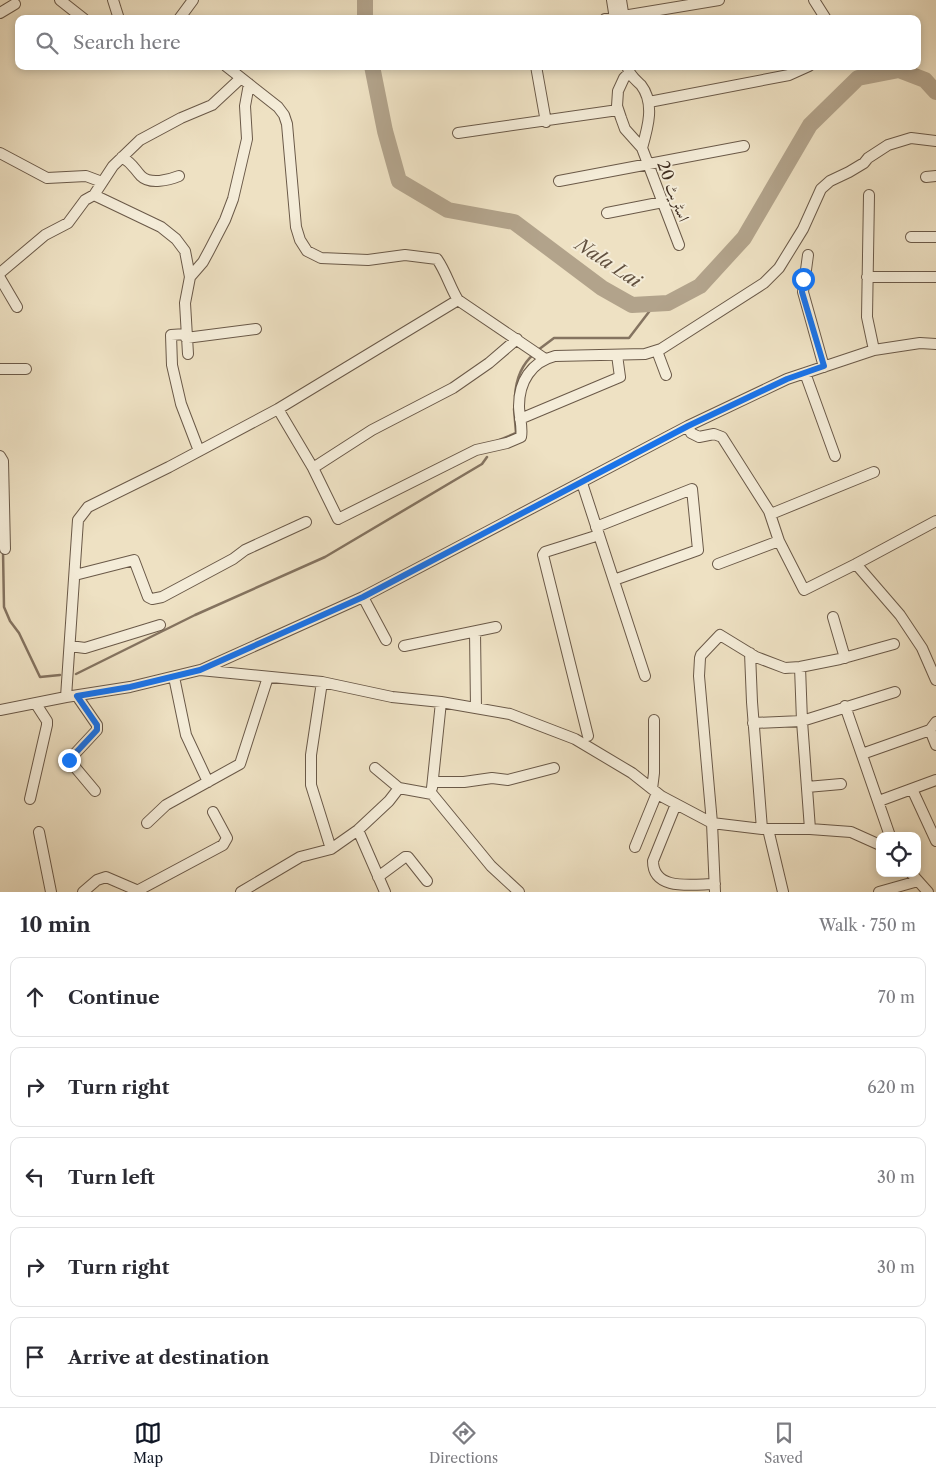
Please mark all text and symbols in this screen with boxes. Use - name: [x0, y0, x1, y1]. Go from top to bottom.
- search box: [15, 15, 921, 70]
- icon: search: [33, 29, 61, 57]
- text: Search here: [73, 31, 181, 54]
- street label: اسٹریٹ 20: [652, 158, 695, 225]
- water label: Nala Lai: [569, 233, 646, 293]
- route start: [792, 268, 815, 291]
- route end: [58, 749, 81, 772]
- map controls: [876, 832, 921, 877]
- button: locate: [876, 832, 921, 877]
- text: 10 min: [20, 912, 91, 937]
- text: Walk · 750 m: [819, 915, 916, 935]
- icon: ahead: [21, 983, 49, 1011]
- text: Continue: [68, 986, 160, 1009]
- text: 70 m: [878, 987, 915, 1007]
- icon: right: [21, 1073, 49, 1101]
- text: Turn right: [68, 1076, 169, 1099]
- text: 620 m: [867, 1077, 915, 1097]
- icon: left: [21, 1163, 49, 1191]
- text: Turn left: [68, 1166, 155, 1189]
- text: 30 m: [877, 1167, 915, 1187]
- icon: right: [21, 1253, 49, 1281]
- text: Turn right: [68, 1256, 169, 1279]
- text: 30 m: [877, 1257, 915, 1277]
- icon: arrive: [21, 1343, 49, 1371]
- text: Arrive at destination: [68, 1346, 269, 1369]
- tab: Map: [133, 1419, 163, 1467]
- tab: Directions: [429, 1419, 498, 1467]
- tab: Saved: [764, 1419, 803, 1467]

